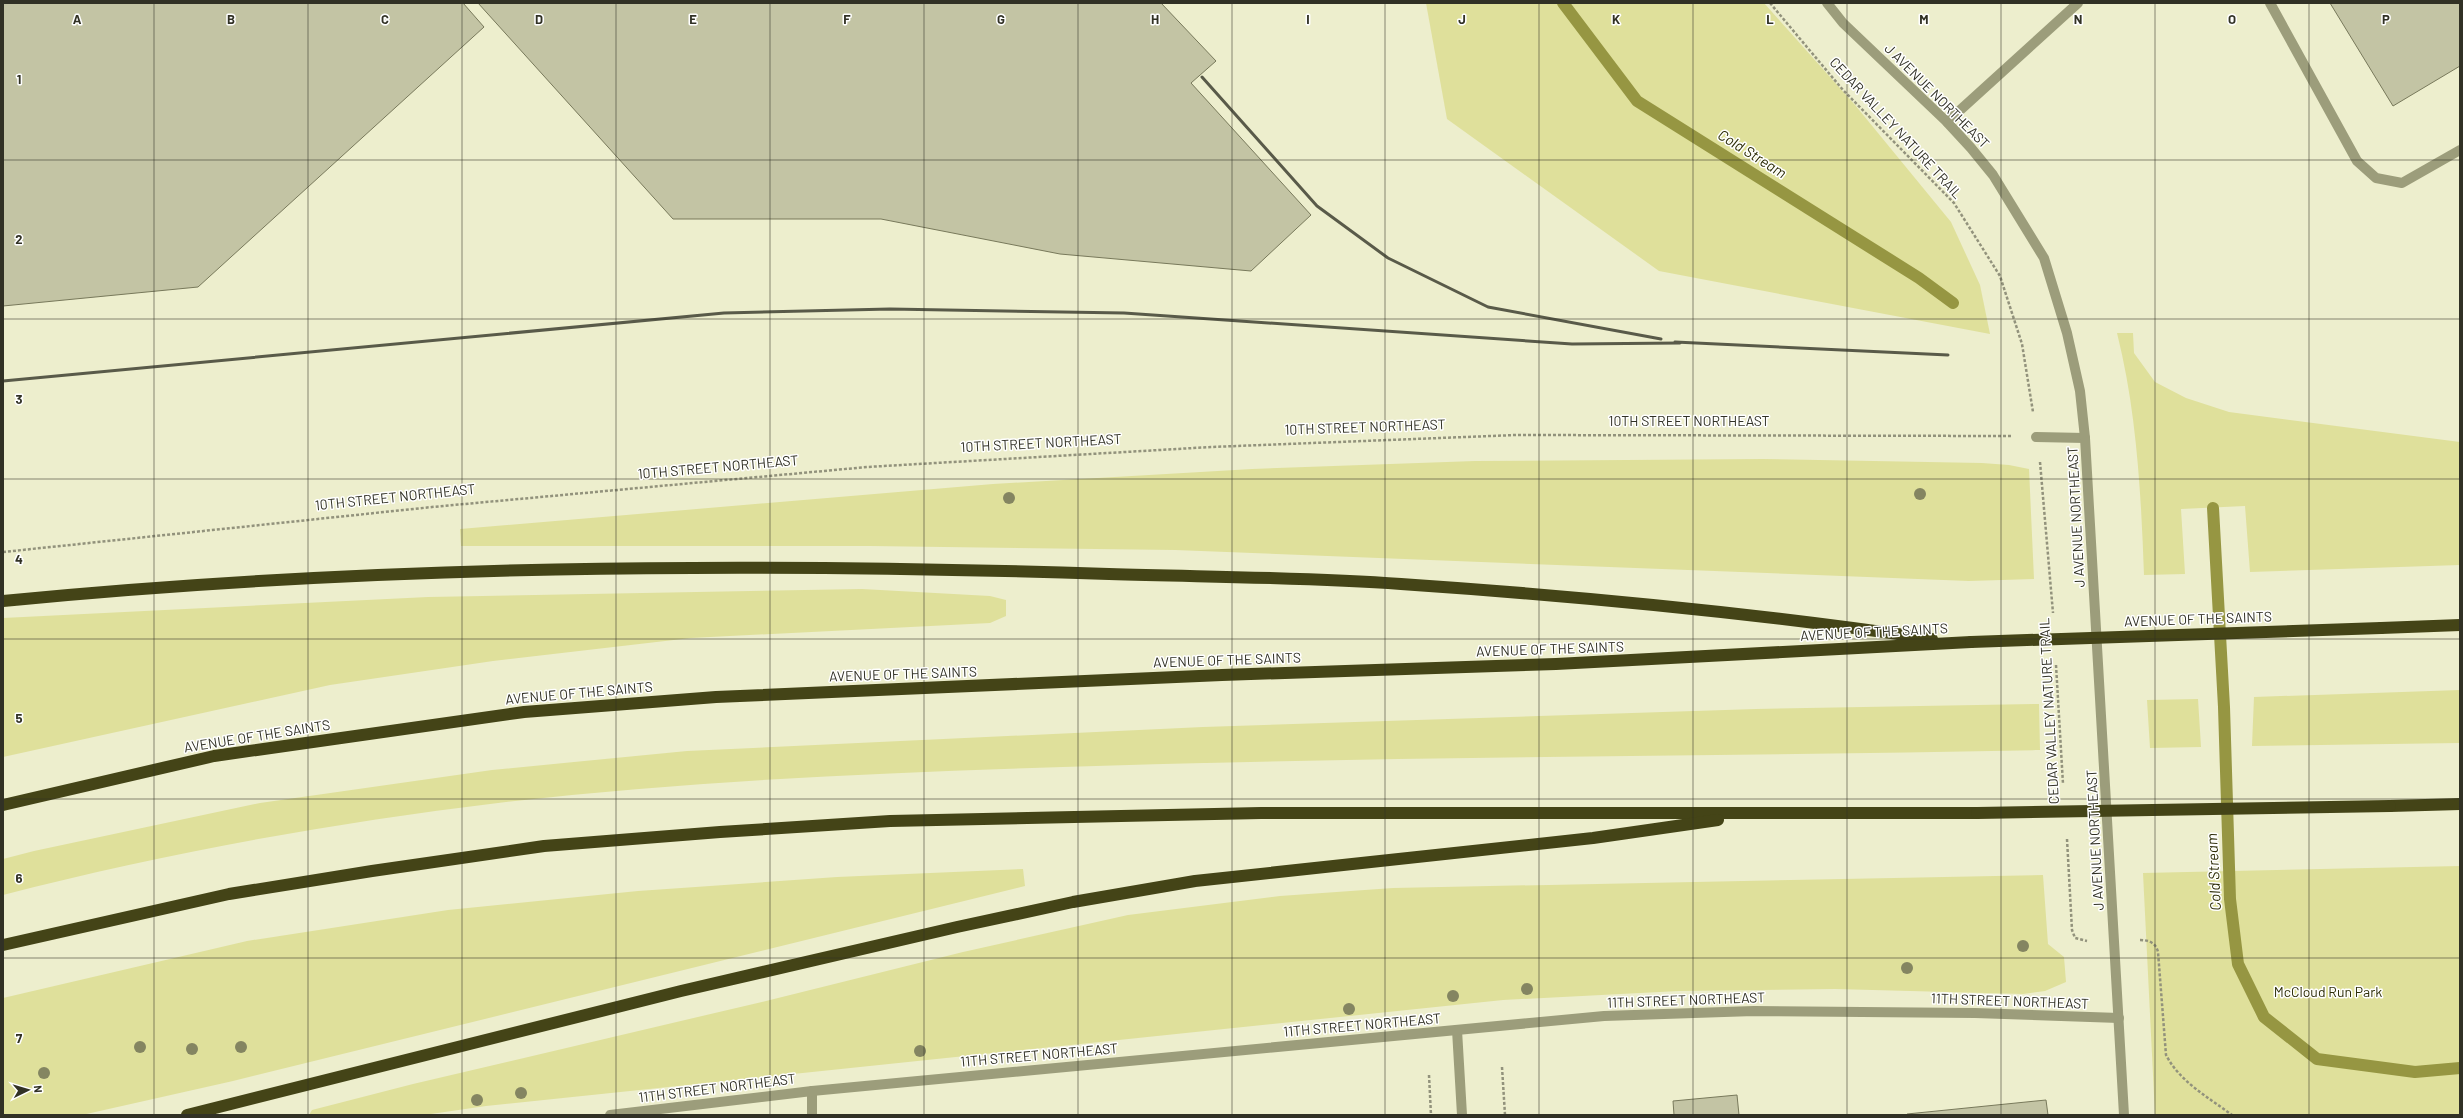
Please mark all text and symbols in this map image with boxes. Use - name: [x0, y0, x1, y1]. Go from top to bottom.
- text: A: [73, 11, 82, 27]
- text: B: [227, 11, 235, 27]
- text: C: [381, 11, 389, 27]
- text: D: [535, 11, 543, 27]
- text: E: [689, 11, 697, 27]
- text: F: [843, 11, 851, 27]
- text: G: [997, 11, 1005, 27]
- text: H: [1151, 11, 1159, 27]
- text: I: [1306, 11, 1310, 27]
- text: J: [1458, 11, 1466, 27]
- text: K: [1612, 11, 1620, 27]
- text: L: [1766, 11, 1774, 27]
- text: M: [1919, 11, 1929, 27]
- text: N: [2074, 11, 2082, 27]
- text: O: [2228, 11, 2236, 27]
- text: P: [2382, 11, 2390, 27]
- street label: J AVENUE NORTHEAST: [1881, 40, 1993, 152]
- street label: CEDAR VALLEY NATURE TRAIL: [1826, 54, 1966, 202]
- text: 1: [17, 71, 21, 87]
- water label: Cold Stream: [1715, 125, 1790, 181]
- text: 2: [15, 231, 23, 247]
- text: 3: [15, 391, 23, 407]
- street label: 10TH STREET NORTHEAST: [1608, 412, 1770, 429]
- street label: 10TH STREET NORTHEAST: [1284, 415, 1446, 438]
- street label: 10TH STREET NORTHEAST: [960, 430, 1122, 455]
- street label: J AVENUE NORTHEAST: [2063, 446, 2088, 588]
- street label: 10TH STREET NORTHEAST: [637, 451, 799, 482]
- street label: 10TH STREET NORTHEAST: [314, 480, 476, 513]
- text: 4: [15, 551, 23, 567]
- street label: AVENUE OF THE SAINTS: [2124, 607, 2272, 630]
- street label: CEDAR VALLEY NATURE TRAIL: [2035, 617, 2062, 805]
- street label: AVENUE OF THE SAINTS: [1800, 619, 1948, 644]
- street label: AVENUE OF THE SAINTS: [1476, 637, 1624, 660]
- street label: AVENUE OF THE SAINTS: [1153, 648, 1301, 671]
- street label: AVENUE OF THE SAINTS: [829, 662, 977, 685]
- street label: AVENUE OF THE SAINTS: [505, 678, 653, 707]
- text: 5: [15, 710, 23, 726]
- street label: AVENUE OF THE SAINTS: [183, 716, 331, 755]
- street label: J AVENUE NORTHEAST: [2082, 769, 2107, 911]
- water label: Cold Stream: [2202, 833, 2224, 911]
- text: 6: [16, 870, 23, 886]
- park label: McCloud Run Park: [2274, 983, 2382, 1000]
- street label: 11TH STREET NORTHEAST: [1607, 988, 1765, 1011]
- street label: 11TH STREET NORTHEAST: [1931, 989, 2089, 1012]
- street label: 11TH STREET NORTHEAST: [1282, 1009, 1441, 1040]
- text: 7: [16, 1030, 23, 1046]
- street label: 11TH STREET NORTHEAST: [959, 1039, 1118, 1070]
- street label: 11TH STREET NORTHEAST: [637, 1069, 796, 1106]
- north arrow: [8, 1070, 48, 1110]
- text: N: [32, 1085, 45, 1093]

